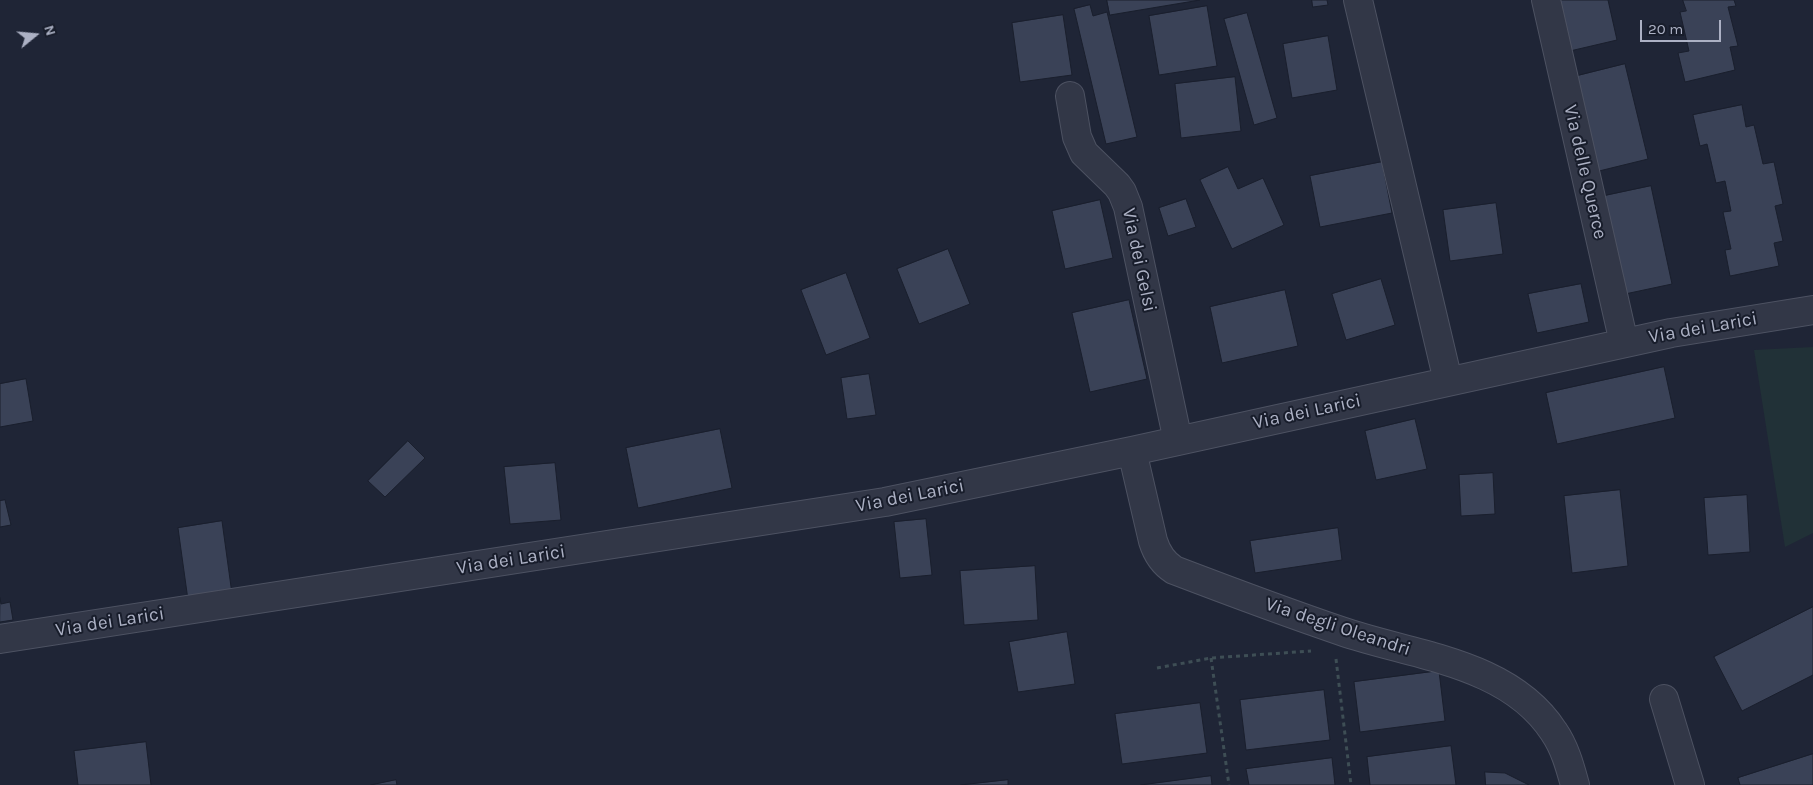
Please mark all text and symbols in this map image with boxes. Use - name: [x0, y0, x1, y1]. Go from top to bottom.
- north arrow: [10, 10, 60, 60]
- scale bar: [1643, 10, 1724, 42]
- text: 20 m: [1648, 20, 1683, 38]
- text: N: [40, 23, 59, 38]
- street label: Via delle Querce: [1558, 103, 1612, 241]
- street label: Via dei Gelsi: [1117, 206, 1161, 314]
- street label: Via dei Larici: [1647, 307, 1759, 349]
- street label: Via dei Larici: [1251, 389, 1363, 435]
- street label: Via dei Larici: [854, 474, 966, 518]
- street label: Via dei Larici: [455, 540, 567, 580]
- street label: Via degli Oleandri: [1262, 593, 1414, 661]
- street label: Via dei Larici: [54, 602, 166, 642]

